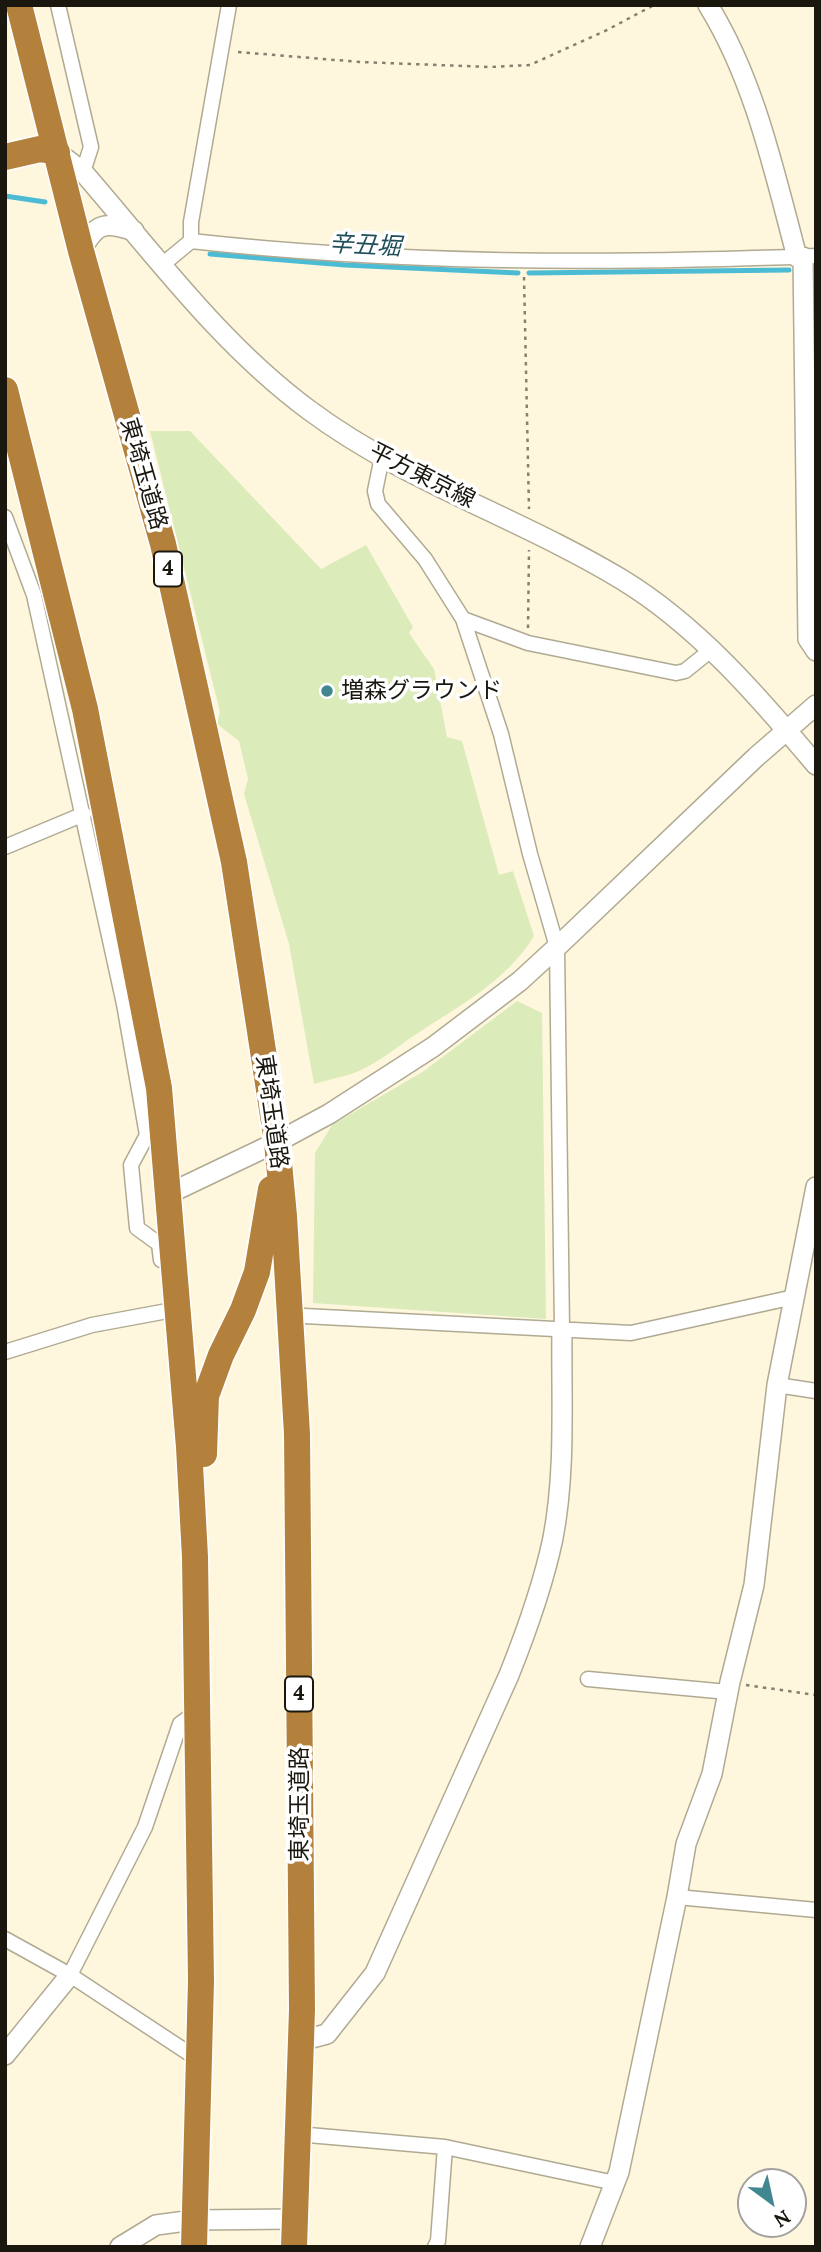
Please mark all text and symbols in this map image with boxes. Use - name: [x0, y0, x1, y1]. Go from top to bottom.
- water label: 辛丑堀: [328, 230, 402, 262]
- street label: 東埼玉道路: [114, 415, 172, 533]
- street label: 平方東京線: [365, 438, 479, 514]
- road number: 4: [154, 552, 182, 586]
- place label: 増森グラウンド: [341, 677, 502, 705]
- marker: 増森グラウンド: [319, 683, 335, 699]
- street label: 東埼玉道路: [249, 1053, 293, 1171]
- road number: 4: [285, 1676, 313, 1712]
- street label: 東埼玉道路: [286, 1747, 314, 1861]
- north arrow: [737, 2168, 807, 2238]
- text: N: [770, 2205, 795, 2233]

